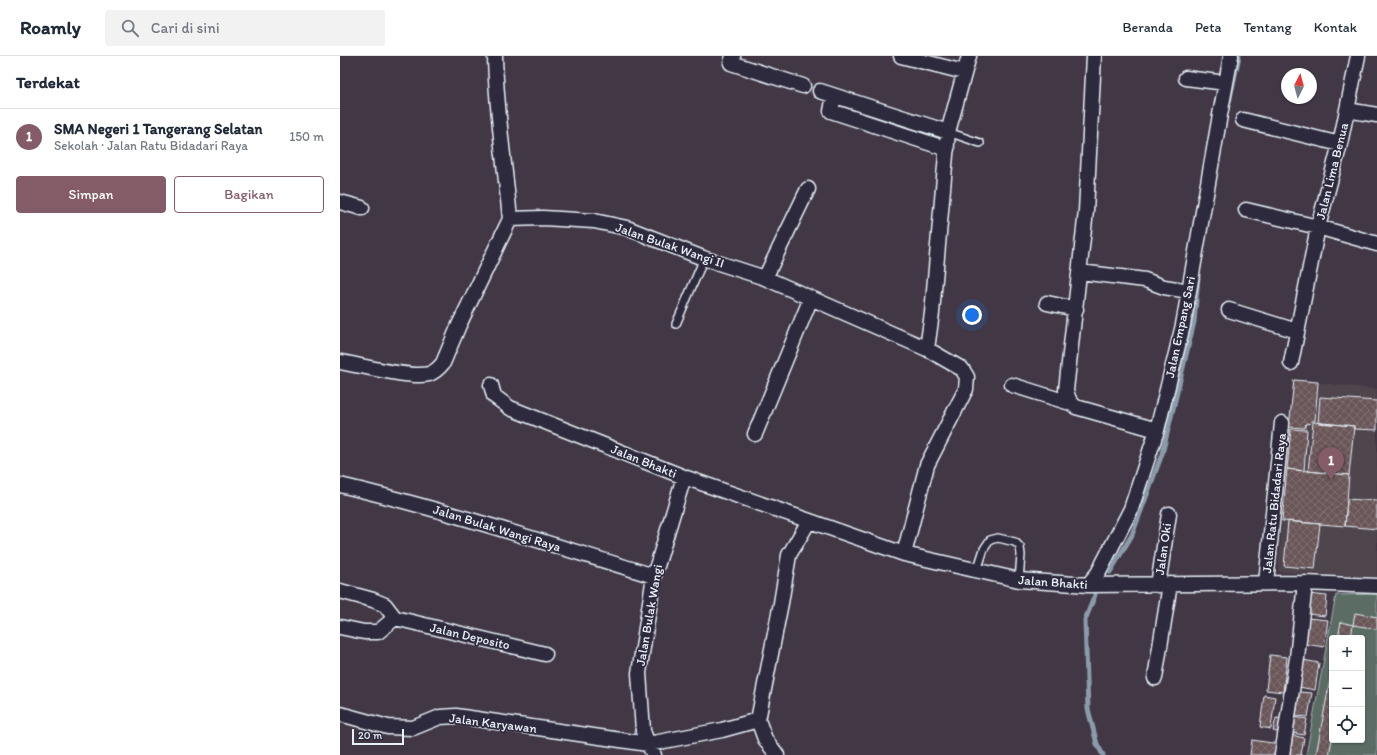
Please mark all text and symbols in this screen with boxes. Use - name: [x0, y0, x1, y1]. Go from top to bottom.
- search box: [105, 10, 385, 46]
- text: Roamly: [20, 16, 81, 39]
- icon: search: [119, 17, 141, 39]
- text: Cari di sini: [151, 19, 220, 37]
- text: Beranda: [1122, 19, 1173, 36]
- text: Peta: [1195, 19, 1221, 36]
- text: Tentang: [1243, 19, 1292, 36]
- text: Kontak: [1314, 19, 1357, 36]
- north arrow: [1281, 68, 1317, 104]
- text: Terdekat: [16, 72, 80, 92]
- text: SMA Negeri 1 Tangerang Selatan: [54, 120, 263, 138]
- street label: Jalan Lima Benua: [1313, 121, 1351, 221]
- text: 1: [26, 129, 32, 144]
- text: 150 m: [289, 129, 324, 144]
- text: Sekolah · Jalan Ratu Bidadari Raya: [54, 138, 248, 153]
- button: Simpan: [16, 176, 166, 213]
- button: Bagikan: [174, 176, 324, 213]
- street label: Jalan Bulak Wangi II: [614, 219, 726, 271]
- street label: Jalan Empang Sari: [1162, 275, 1198, 379]
- your location: [962, 305, 982, 325]
- street label: Jalan Ratu Bidadari Raya: [1259, 432, 1289, 574]
- street label: Jalan Bhakti: [609, 441, 679, 481]
- pin: 1: [1318, 447, 1344, 480]
- street label: Jalan Bulak Wangi Raya: [431, 501, 563, 555]
- street label: Jalan Oki: [1152, 522, 1174, 576]
- street label: Jalan Bulak Wangi: [633, 563, 665, 667]
- street label: Jalan Bhakti: [1018, 572, 1088, 592]
- street label: Jalan Deposito: [429, 620, 512, 653]
- map controls: [1329, 635, 1365, 743]
- button: +: [1329, 635, 1365, 671]
- button: −: [1329, 671, 1365, 707]
- button: locate: [1329, 707, 1365, 743]
- street label: Jalan Karyawan: [448, 710, 538, 736]
- scale bar: [352, 727, 404, 746]
- text: 20 m: [358, 729, 382, 742]

